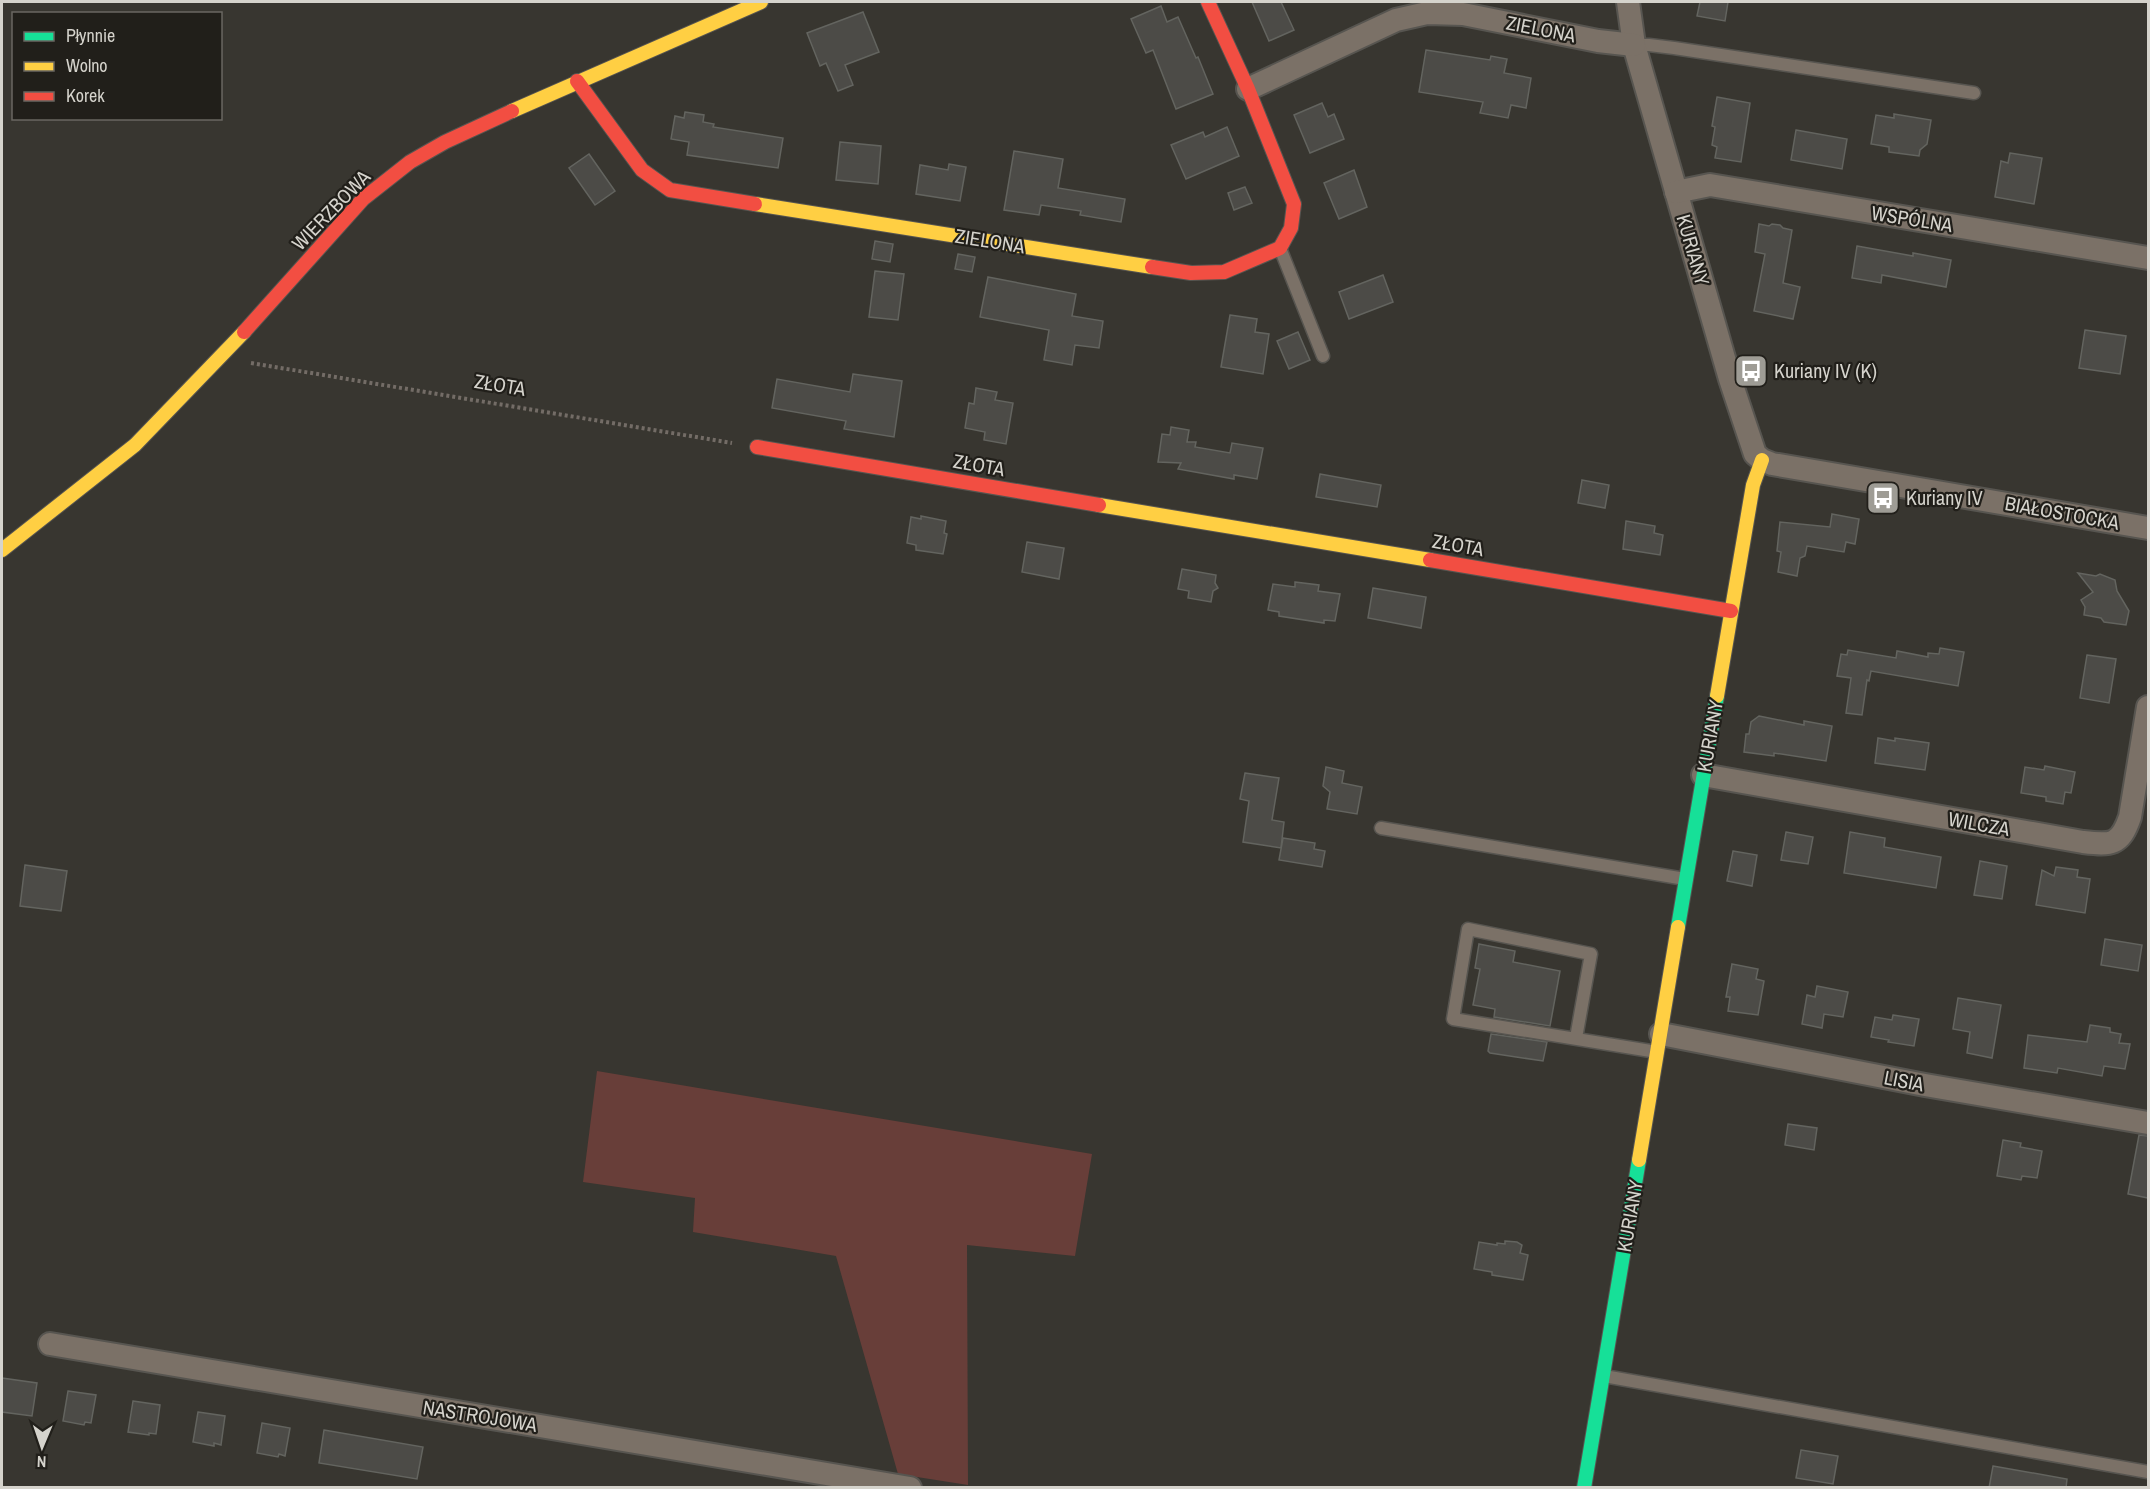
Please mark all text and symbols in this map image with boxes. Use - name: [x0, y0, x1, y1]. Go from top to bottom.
- street label: ZIELONA: [1504, 9, 1578, 48]
- legend: [12, 12, 222, 120]
- text: Płynnie: [66, 23, 115, 48]
- text: Wolno: [66, 53, 108, 78]
- text: Korek: [66, 83, 105, 108]
- street label: WIERZBOWA: [285, 163, 376, 256]
- street label: WSPÓLNA: [1869, 199, 1955, 238]
- street label: KURIANY: [1670, 211, 1717, 289]
- street label: ZIELONA: [953, 222, 1027, 259]
- bus stop icon: Kuriany IV (K): [1733, 353, 1769, 389]
- place label: Kuriany IV (K): [1774, 357, 1877, 384]
- street label: ZŁOTA: [472, 367, 528, 402]
- street label: ZŁOTA: [951, 447, 1007, 482]
- bus stop icon: Kuriany IV: [1865, 480, 1901, 516]
- place label: Kuriany IV: [1906, 484, 1983, 511]
- street label: BIAŁOSTOCKA: [2003, 489, 2121, 536]
- street label: ZŁOTA: [1430, 527, 1486, 562]
- street label: KURIANY: [1690, 698, 1729, 774]
- street label: WILCZA: [1946, 805, 2012, 842]
- street label: LISIA: [1882, 1063, 1926, 1098]
- street label: KURIANY: [1610, 1178, 1649, 1254]
- street label: NASTROJOWA: [421, 1393, 539, 1438]
- north arrow: [12, 1417, 72, 1477]
- text: N: [36, 1451, 47, 1473]

